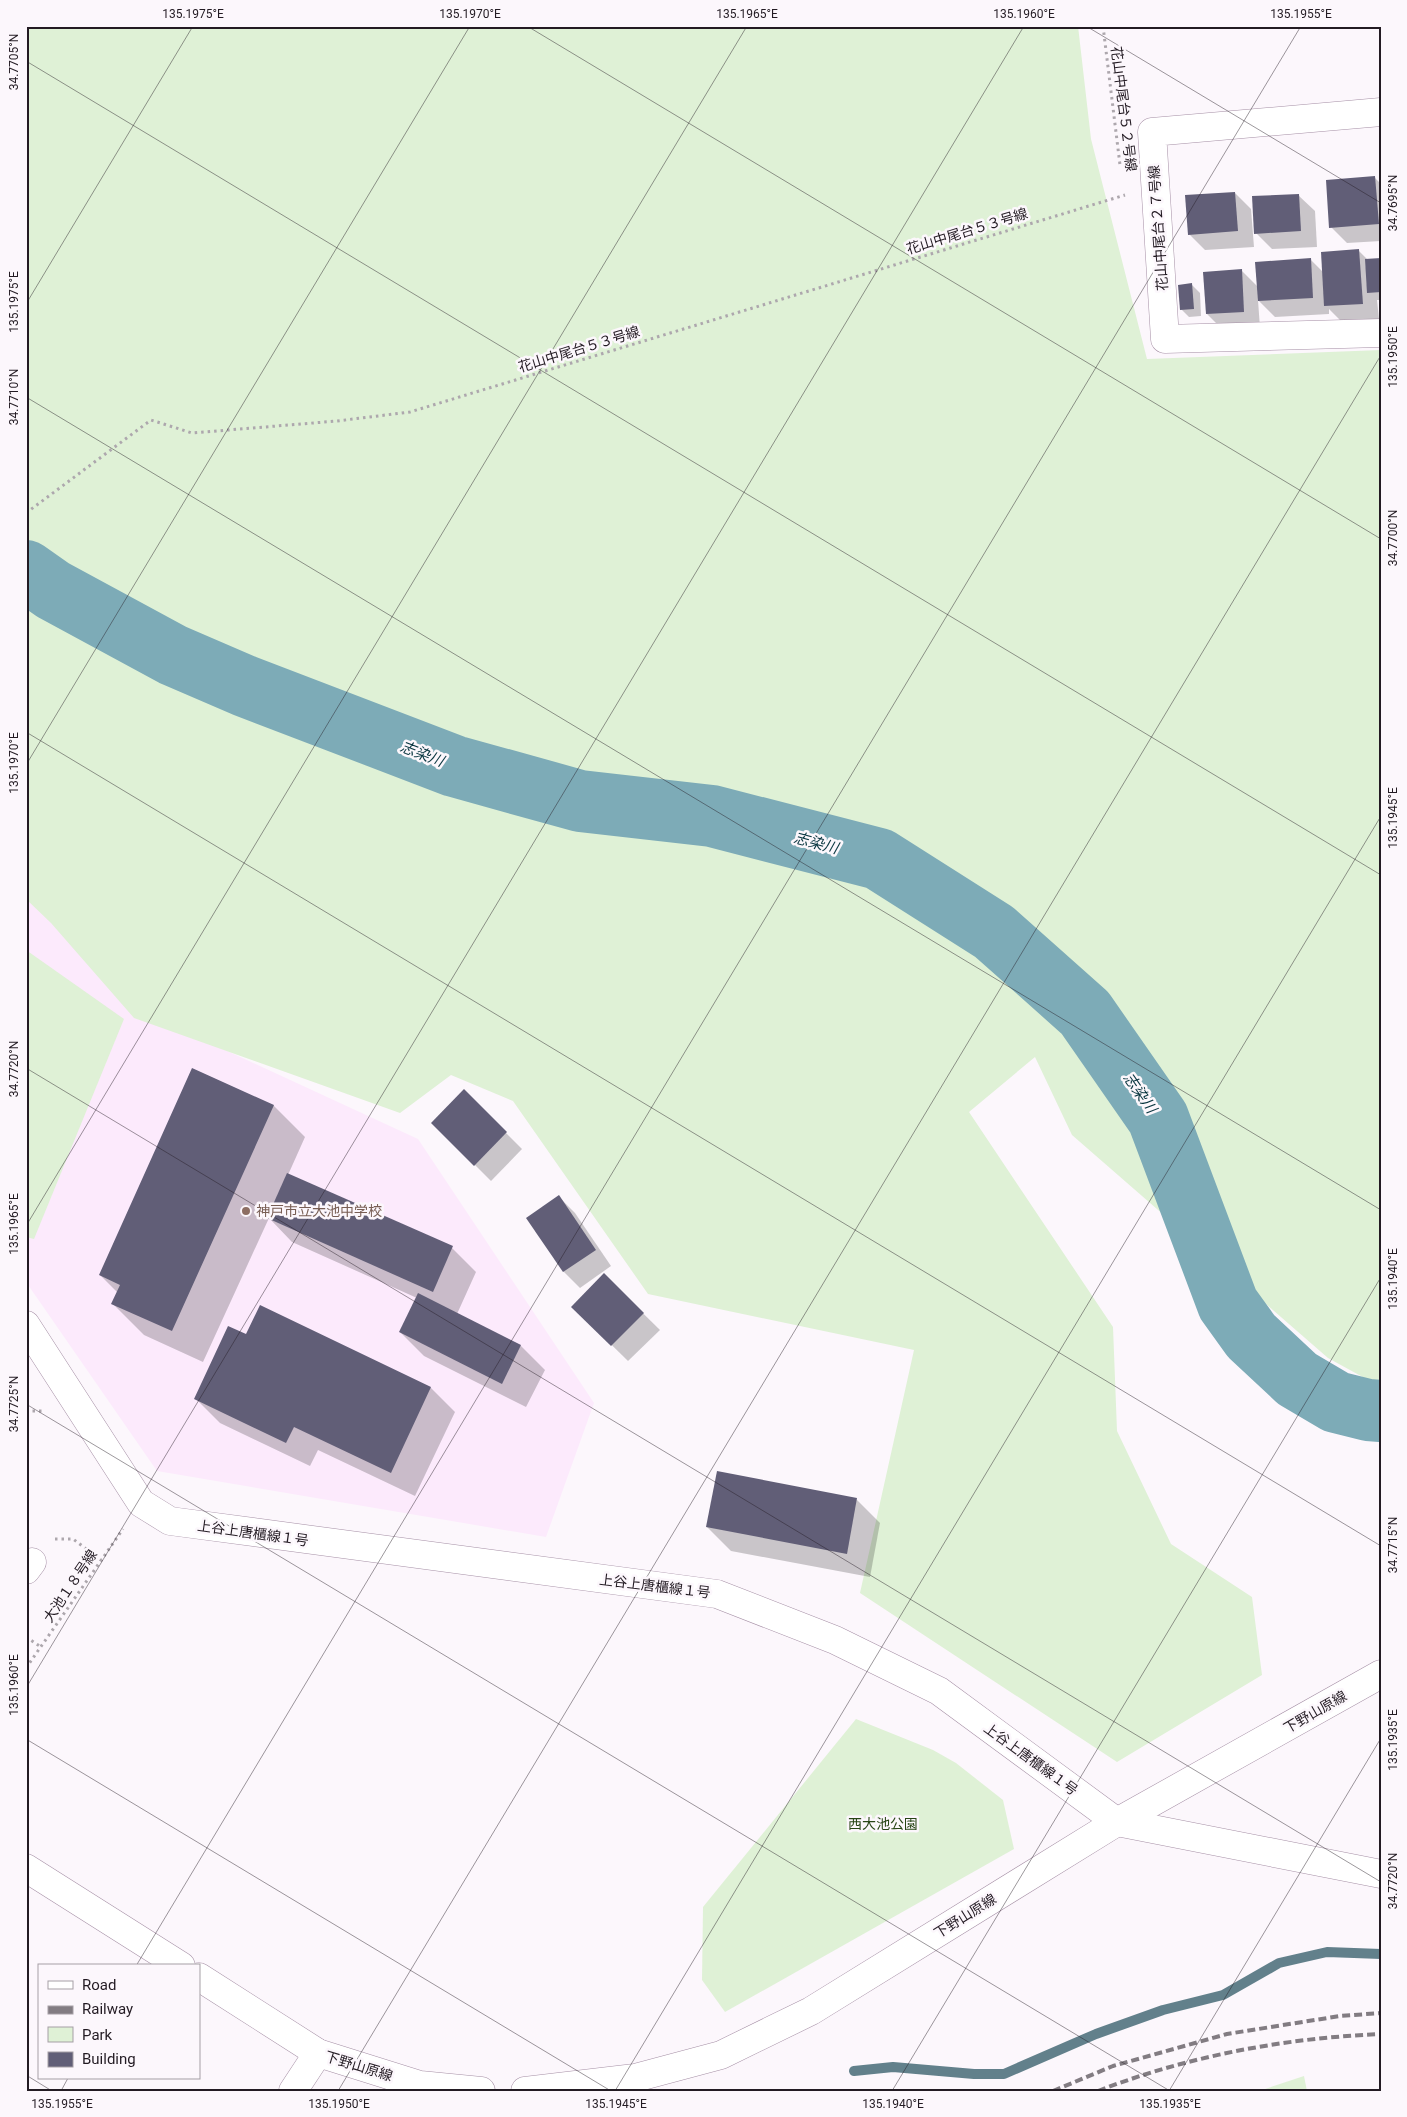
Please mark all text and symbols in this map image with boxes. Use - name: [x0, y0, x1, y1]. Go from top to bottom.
- text: 135.1975°E: [162, 7, 224, 21]
- text: 135.1970°E: [439, 7, 501, 21]
- text: 135.1965°E: [716, 7, 778, 21]
- text: 135.1960°E: [993, 7, 1055, 21]
- text: 135.1955°E: [1270, 7, 1332, 21]
- text: 34.7705°N: [7, 34, 21, 90]
- street label: 花山中尾台５２号線: [1108, 45, 1140, 173]
- street label: 花山中尾台２７号線: [1146, 165, 1170, 291]
- text: 34.7695°N: [1386, 175, 1400, 231]
- street label: 花山中尾台５３号線: [904, 205, 1030, 257]
- text: 135.1975°E: [7, 271, 21, 333]
- street label: 花山中尾台５３号線: [516, 323, 642, 375]
- text: 135.1950°E: [1386, 326, 1400, 388]
- text: 34.7710°N: [7, 369, 21, 425]
- text: 34.7700°N: [1386, 510, 1400, 566]
- text: 135.1970°E: [7, 732, 21, 794]
- water label: 志染川: [398, 738, 448, 771]
- text: 135.1945°E: [1386, 787, 1400, 849]
- water label: 志染川: [792, 828, 842, 858]
- text: 34.7720°N: [7, 1041, 21, 1097]
- water label: 志染川: [1120, 1069, 1161, 1118]
- text: 135.1965°E: [7, 1193, 21, 1255]
- place label: 神戸市立大池中学校: [256, 1203, 382, 1219]
- marker: 神戸市立大池中学校: [240, 1205, 252, 1217]
- text: 135.1940°E: [1386, 1248, 1400, 1310]
- text: 34.7725°N: [7, 1376, 21, 1432]
- street label: 上谷上唐櫃線１号: [196, 1517, 310, 1549]
- text: 34.7715°N: [1386, 1517, 1400, 1573]
- street label: 大池１８号線: [40, 1547, 100, 1625]
- street label: 上谷上唐櫃線１号: [598, 1571, 712, 1601]
- text: 135.1960°E: [7, 1654, 21, 1716]
- street label: 下野山原線: [1281, 1688, 1349, 1736]
- text: 135.1935°E: [1386, 1709, 1400, 1771]
- street label: 上谷上唐櫃線１号: [981, 1720, 1081, 1798]
- park label: 西大池公園: [848, 1816, 918, 1832]
- text: 34.7720°N: [1386, 1853, 1400, 1909]
- street label: 下野山原線: [931, 1891, 999, 1941]
- legend: [38, 1964, 200, 2080]
- text: Road: [82, 1976, 116, 1994]
- text: Railway: [82, 2000, 133, 2018]
- text: Park: [82, 2026, 113, 2044]
- street label: 下野山原線: [323, 2048, 395, 2084]
- text: Building: [82, 2050, 136, 2068]
- text: 135.1955°E: [31, 2097, 93, 2111]
- text: 135.1950°E: [308, 2097, 370, 2111]
- text: 135.1945°E: [585, 2097, 647, 2111]
- text: 135.1940°E: [862, 2097, 924, 2111]
- text: 135.1935°E: [1139, 2097, 1201, 2111]

